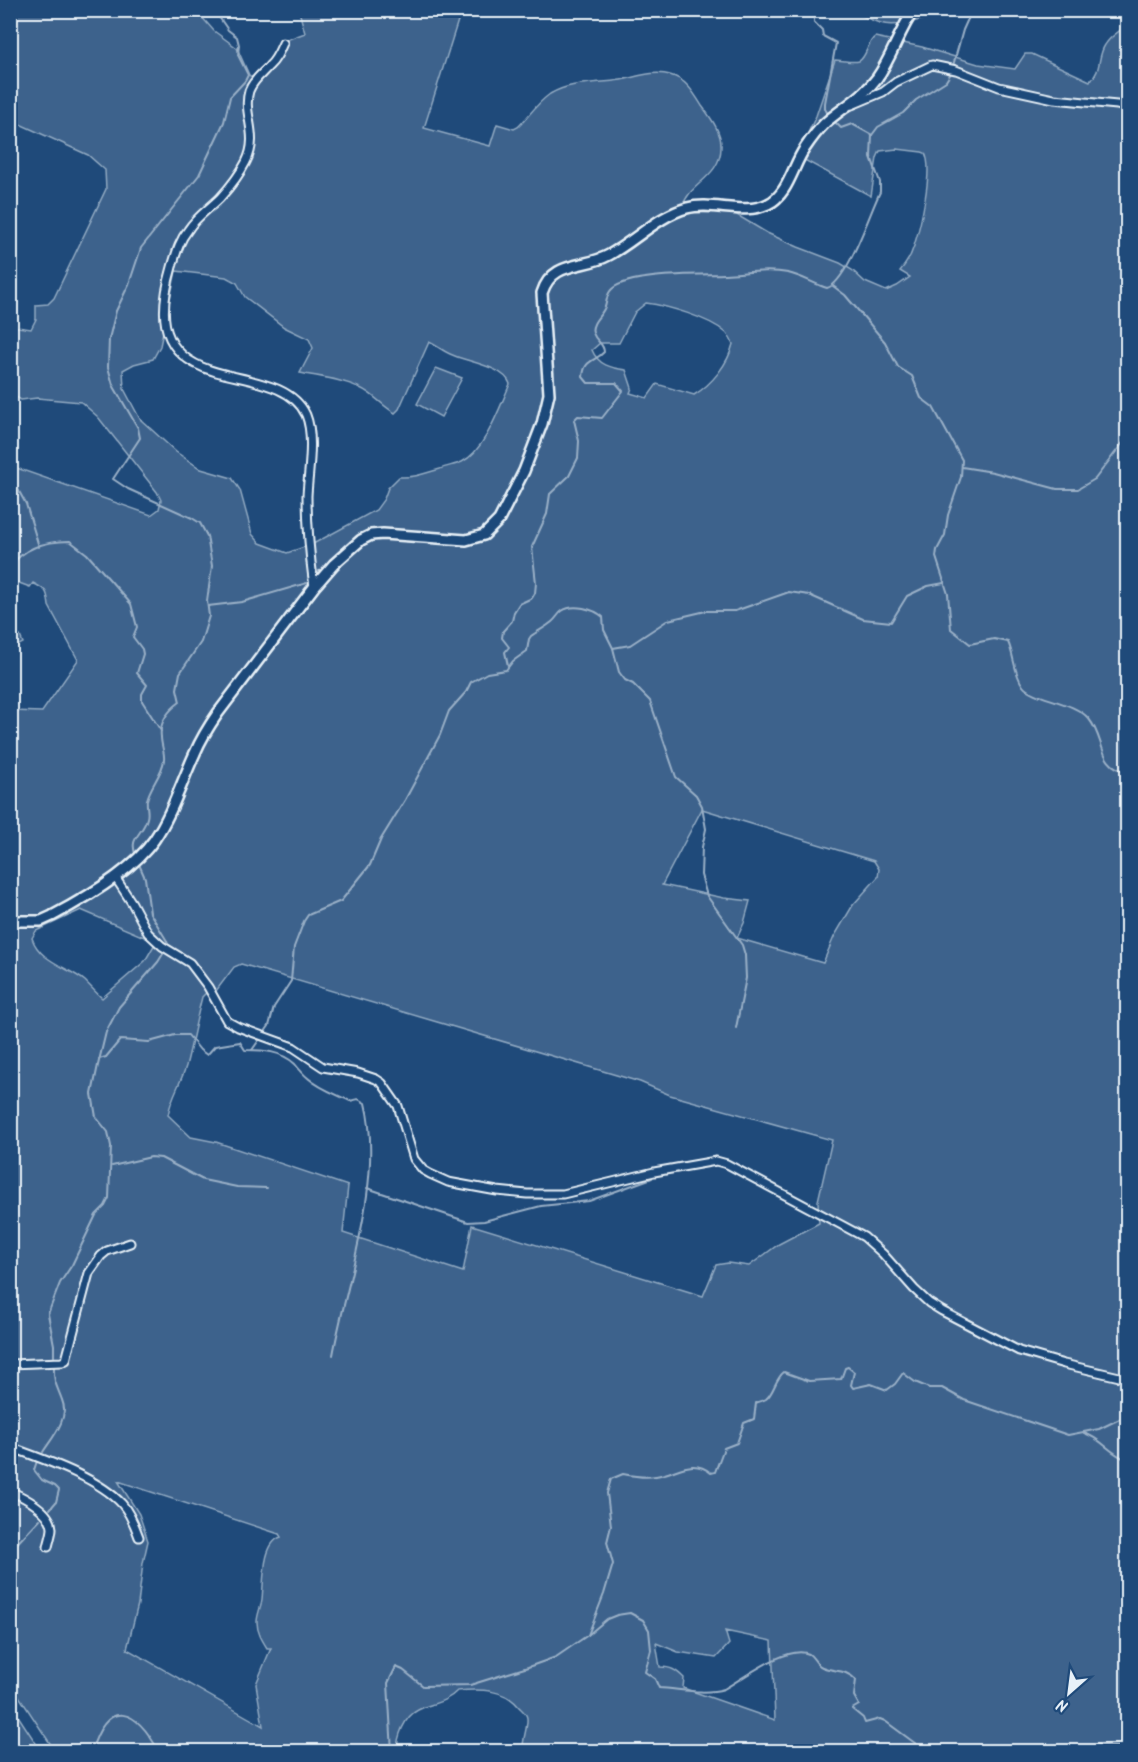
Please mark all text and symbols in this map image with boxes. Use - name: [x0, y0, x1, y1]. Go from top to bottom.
- north arrow: [1039, 1663, 1099, 1723]
- text: N: [1052, 1692, 1073, 1718]

